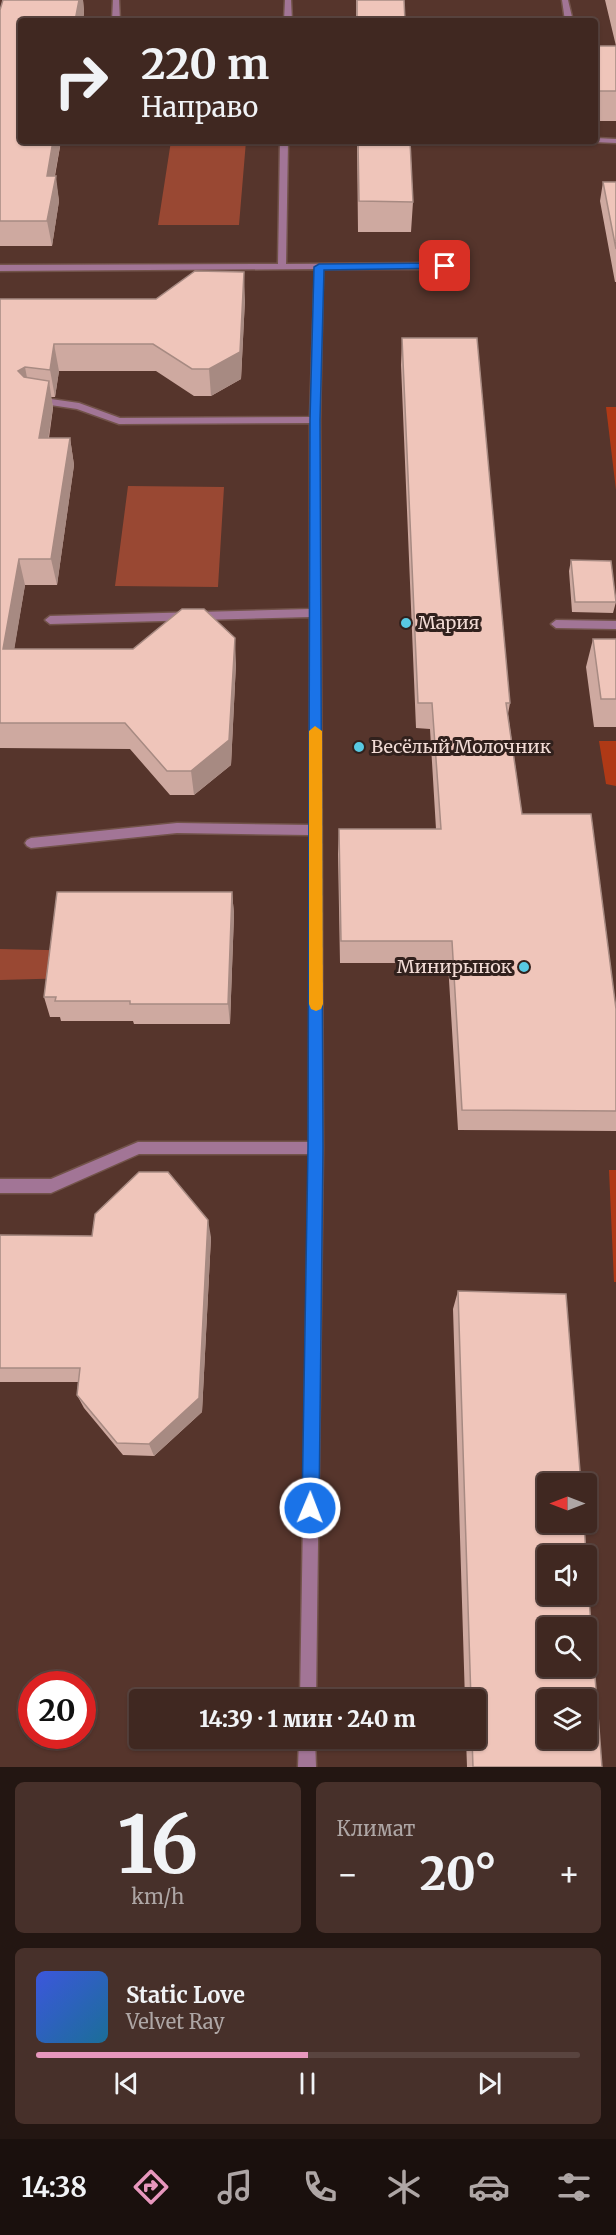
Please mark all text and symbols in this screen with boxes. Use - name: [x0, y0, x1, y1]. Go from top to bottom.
- text: 220 m: [141, 38, 269, 90]
- icon: right: [42, 42, 120, 120]
- text: Направо: [141, 90, 258, 124]
- pin: [419, 240, 470, 291]
- icon: arrive: [428, 249, 461, 282]
- place label: Мария: [418, 611, 480, 634]
- marker: Мария: [399, 616, 413, 630]
- place label: Весёлый Молочник: [371, 735, 552, 758]
- marker: Весёлый Молочник: [352, 740, 366, 754]
- place label: Минирынок: [397, 955, 513, 978]
- marker: Минирынок: [517, 960, 531, 974]
- north arrow: [537, 1473, 597, 1533]
- map controls: [537, 1473, 597, 1749]
- position arrow: [278, 1476, 342, 1540]
- button: sound: [537, 1545, 597, 1605]
- button: search: [537, 1617, 597, 1677]
- speed limit sign: 20: [18, 1671, 96, 1749]
- button: layers: [537, 1689, 597, 1749]
- text: 14:39 · 1 мин · 240 m: [199, 1705, 416, 1733]
- text: 16: [117, 1796, 198, 1894]
- text: Климат: [337, 1816, 416, 1841]
- text: 20°: [420, 1846, 497, 1902]
- text: −: [337, 1854, 359, 1895]
- text: +: [558, 1854, 580, 1895]
- text: km/h: [131, 1884, 184, 1909]
- text: Static Love: [126, 1981, 245, 2009]
- text: Velvet Ray: [126, 2009, 225, 2034]
- icon: previous: [110, 2067, 143, 2100]
- icon: pause: [291, 2067, 324, 2100]
- icon: next: [473, 2067, 506, 2100]
- icon: directions: [130, 2166, 172, 2208]
- icon: music: [214, 2166, 256, 2208]
- icon: phone: [299, 2166, 341, 2208]
- icon: climate: [383, 2166, 425, 2208]
- icon: car: [468, 2166, 510, 2208]
- icon: filters: [553, 2166, 595, 2208]
- text: 14:38: [21, 2170, 87, 2204]

